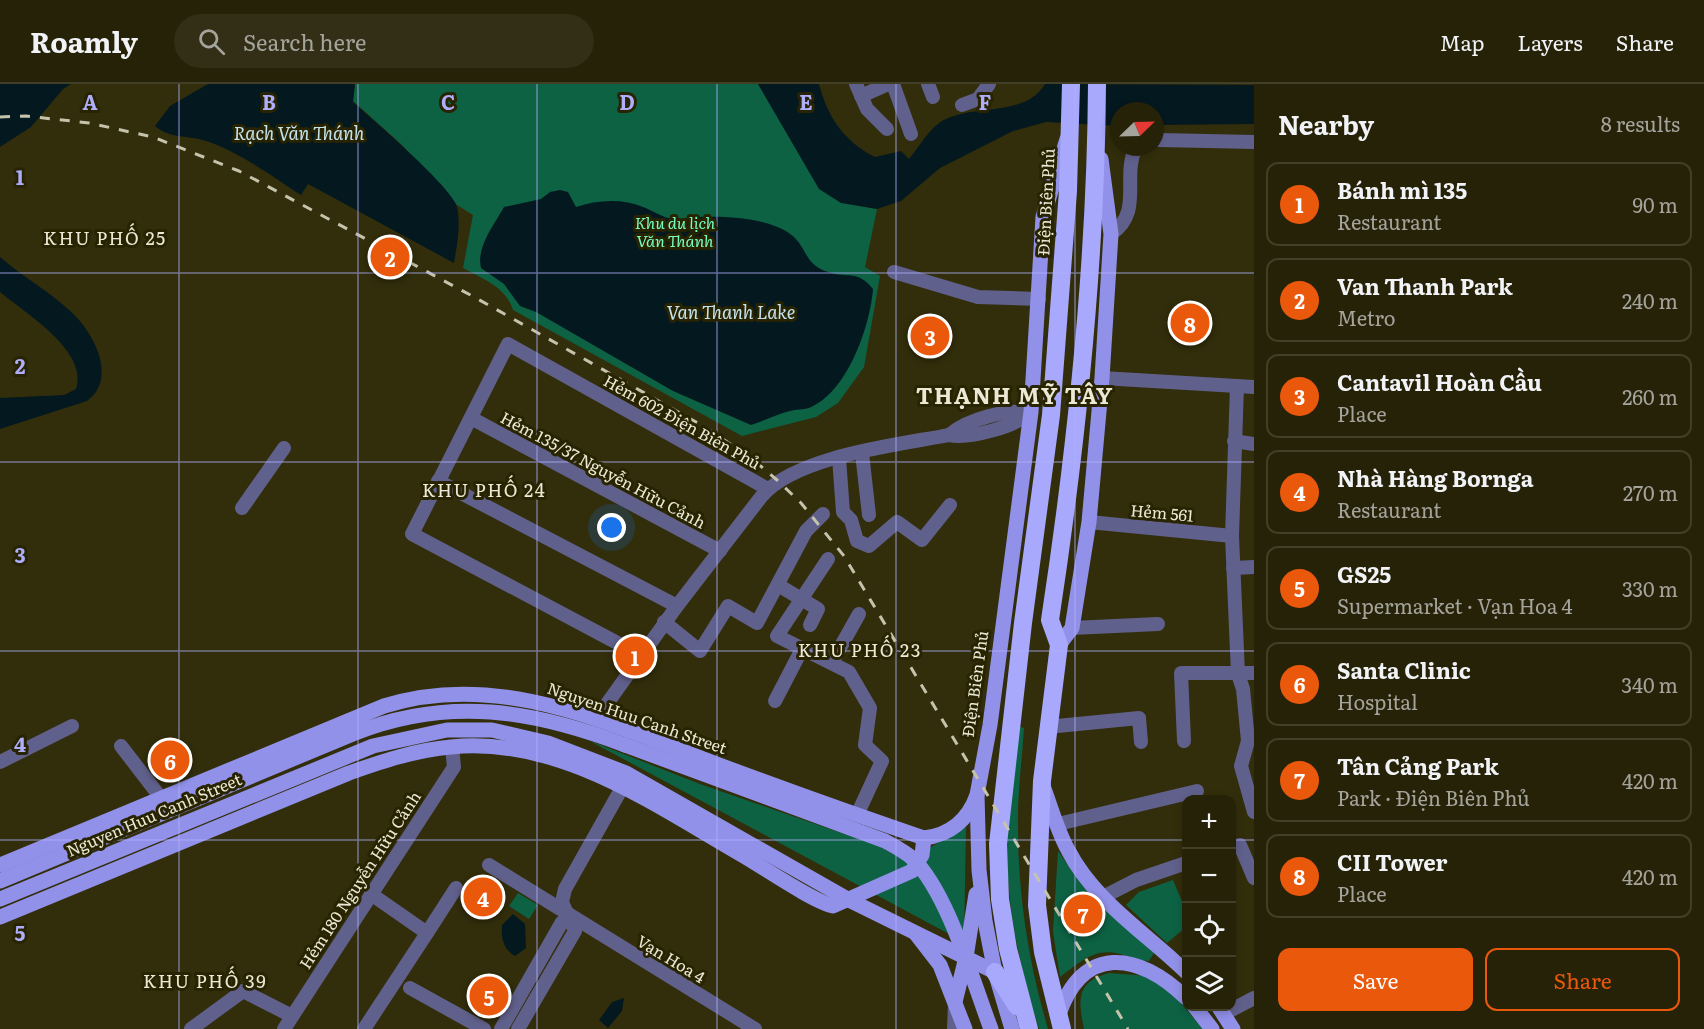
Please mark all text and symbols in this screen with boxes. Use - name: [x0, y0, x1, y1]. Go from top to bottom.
- search box: [174, 14, 594, 68]
- text: Roamly: [30, 20, 138, 62]
- icon: search: [195, 25, 228, 58]
- text: Search here: [243, 25, 366, 58]
- text: Map: [1440, 26, 1485, 57]
- text: Layers: [1518, 26, 1583, 57]
- text: Share: [1616, 26, 1674, 57]
- text: A: [82, 86, 98, 116]
- text: B: [262, 86, 276, 116]
- text: C: [441, 86, 455, 116]
- text: D: [619, 86, 635, 116]
- text: E: [799, 86, 813, 116]
- text: F: [979, 86, 992, 116]
- north arrow: [1110, 102, 1164, 156]
- text: Nearby: [1278, 104, 1374, 143]
- text: 8 results: [1601, 108, 1680, 138]
- water label: Rạch Văn Thánh: [234, 119, 365, 146]
- street label: Điện Biên Phủ: [1030, 148, 1060, 256]
- text: 1: [16, 161, 24, 191]
- text: Bánh mì 135: [1337, 173, 1467, 206]
- text: 1: [1295, 189, 1304, 219]
- text: 90 m: [1633, 189, 1678, 219]
- text: Restaurant: [1337, 206, 1441, 236]
- park label: Khu du lịch Văn Thánh: [635, 210, 716, 252]
- district label: KHU PHỐ 25: [43, 223, 167, 251]
- pin: 2: [370, 234, 410, 279]
- text: Van Thanh Park: [1337, 269, 1513, 302]
- text: 2: [1294, 285, 1305, 315]
- text: 240 m: [1622, 285, 1678, 315]
- water label: Van Thanh Lake: [667, 298, 795, 325]
- pin: 8: [1170, 300, 1210, 346]
- text: Metro: [1337, 302, 1395, 332]
- pin: 3: [910, 314, 950, 358]
- text: 2: [15, 350, 26, 380]
- text: Cantavil Hoàn Cầu: [1337, 365, 1542, 398]
- street label: Hẻm 602 Điện Biên Phủ: [600, 368, 765, 474]
- district label: THẠNH MỸ TÂY: [916, 378, 1114, 411]
- text: 3: [1294, 381, 1305, 411]
- text: 260 m: [1622, 381, 1678, 411]
- text: Place: [1337, 398, 1387, 428]
- street label: Hẻm 135/37 Nguyễn Hữu Cảnh: [497, 405, 711, 534]
- text: Nhà Hàng Bornga: [1337, 461, 1534, 494]
- district label: KHU PHỐ 24: [422, 475, 546, 503]
- text: 4: [1293, 477, 1306, 507]
- text: 270 m: [1623, 477, 1678, 507]
- text: Restaurant: [1337, 494, 1441, 524]
- street label: Hẻm 561: [1129, 497, 1195, 527]
- your location: [597, 513, 626, 542]
- text: 3: [14, 539, 26, 569]
- text: GS25: [1337, 557, 1391, 590]
- text: 5: [1294, 573, 1305, 603]
- text: 330 m: [1622, 573, 1678, 603]
- text: Supermarket · Vạn Hoa 4: [1337, 590, 1573, 620]
- street label: Điện Biên Phủ: [955, 629, 993, 739]
- pin: 1: [616, 634, 654, 678]
- district label: KHU PHỐ 23: [798, 635, 922, 663]
- text: Santa Clinic: [1337, 653, 1471, 686]
- text: 6: [1294, 669, 1305, 699]
- text: 340 m: [1621, 669, 1678, 699]
- street label: Nguyen Huu Canh Street: [544, 675, 731, 759]
- text: Hospital: [1337, 686, 1418, 716]
- text: 4: [14, 728, 26, 758]
- pin: 6: [150, 738, 190, 782]
- text: Tân Cảng Park: [1337, 749, 1499, 782]
- text: 7: [1294, 765, 1305, 795]
- text: 420 m: [1622, 765, 1678, 795]
- street label: Nguyen Huu Canh Street: [62, 766, 245, 862]
- text: Park · Điện Biên Phủ: [1337, 782, 1530, 812]
- street label: Hẻm 180 Nguyễn Hữu Cảnh: [292, 785, 426, 973]
- map controls: [1182, 795, 1236, 1011]
- button: +: [1182, 795, 1236, 849]
- text: CII Tower: [1337, 845, 1447, 878]
- button: −: [1182, 849, 1236, 903]
- text: 8: [1294, 861, 1305, 891]
- text: 420 m: [1622, 861, 1678, 891]
- pin: 4: [464, 874, 502, 920]
- text: Place: [1337, 878, 1387, 908]
- pin: 7: [1064, 892, 1102, 936]
- button: locate: [1182, 903, 1236, 957]
- text: 5: [15, 917, 26, 947]
- street label: Vạn Hoa 4: [633, 928, 711, 988]
- button: Save: [1278, 948, 1473, 1011]
- button: Share: [1485, 948, 1680, 1011]
- button: layers: [1182, 957, 1236, 1011]
- district label: KHU PHỐ 39: [143, 966, 267, 994]
- pin: 5: [470, 974, 508, 1018]

